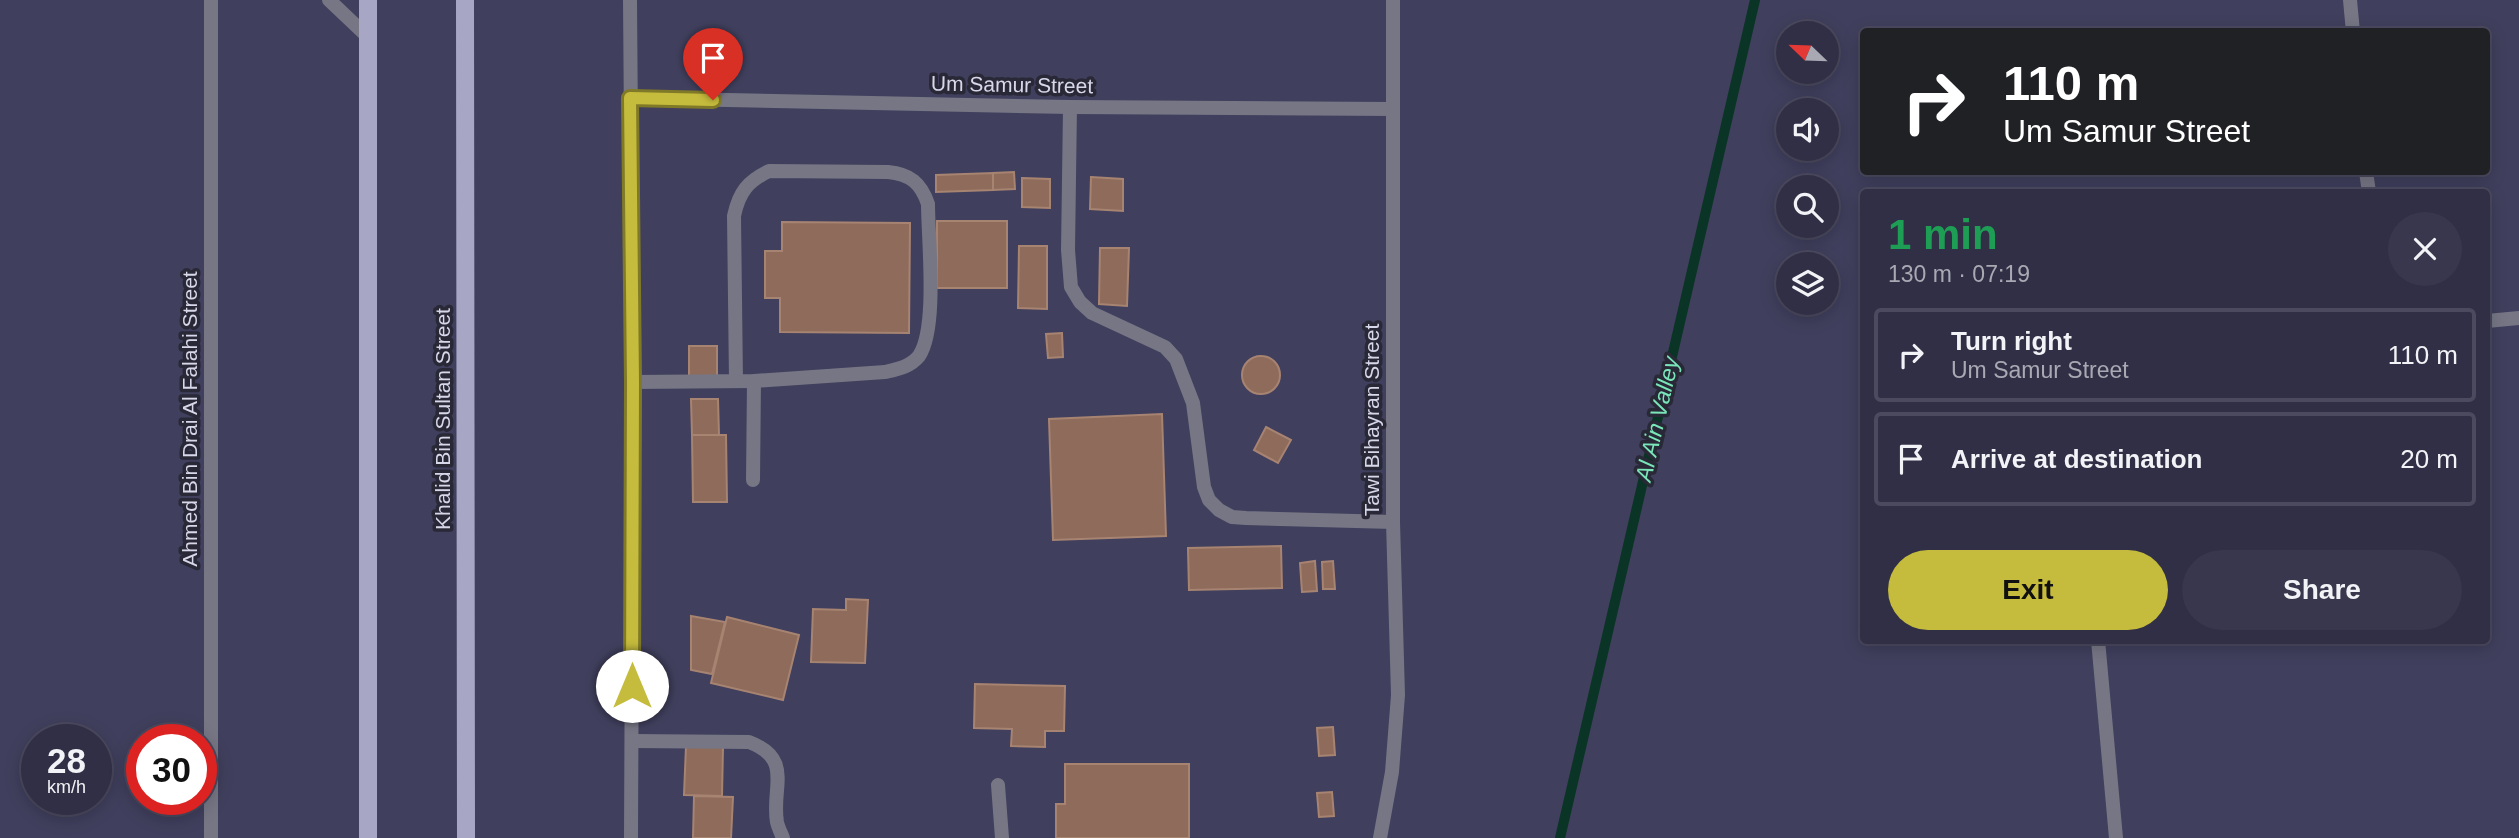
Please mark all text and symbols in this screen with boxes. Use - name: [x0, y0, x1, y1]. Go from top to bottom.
- north arrow: [1776, 21, 1839, 84]
- map controls: [1776, 21, 1839, 315]
- pin: [683, 28, 743, 100]
- icon: arrive: [694, 39, 732, 77]
- icon: right: [1888, 56, 1979, 147]
- text: 110 m: [2003, 56, 2139, 110]
- street label: Um Samur Street: [931, 72, 1093, 97]
- button: sound: [1776, 98, 1839, 161]
- text: Um Samur Street: [2003, 113, 2250, 149]
- button: search: [1776, 175, 1839, 238]
- text: 1 min: [1888, 211, 1998, 258]
- button: close: [2388, 212, 2462, 286]
- button: layers: [1776, 252, 1839, 315]
- text: 130 m · 07:19: [1888, 261, 2030, 287]
- street label: Ahmed Bin Drai Al Falahi Street: [178, 271, 201, 567]
- street label: Khalid Bin Sultan Street: [431, 308, 454, 530]
- street label: Tawi Bihayran Street: [1360, 324, 1383, 516]
- text: Turn right: [1951, 326, 2072, 356]
- icon: right: [1892, 336, 1930, 374]
- text: 110 m: [2388, 340, 2458, 370]
- water label: Al Ain Valley: [1630, 353, 1684, 486]
- text: Um Samur Street: [1951, 357, 2129, 383]
- icon: arrive: [1892, 440, 1930, 478]
- text: Arrive at destination: [1951, 444, 2202, 474]
- text: 20 m: [2400, 444, 2458, 474]
- button: Exit: [1888, 550, 2168, 630]
- button: Share: [2182, 550, 2462, 630]
- position arrow: [595, 649, 669, 723]
- speed limit sign: 30: [126, 724, 217, 815]
- text: 28: [47, 741, 86, 780]
- text: km/h: [47, 777, 86, 797]

